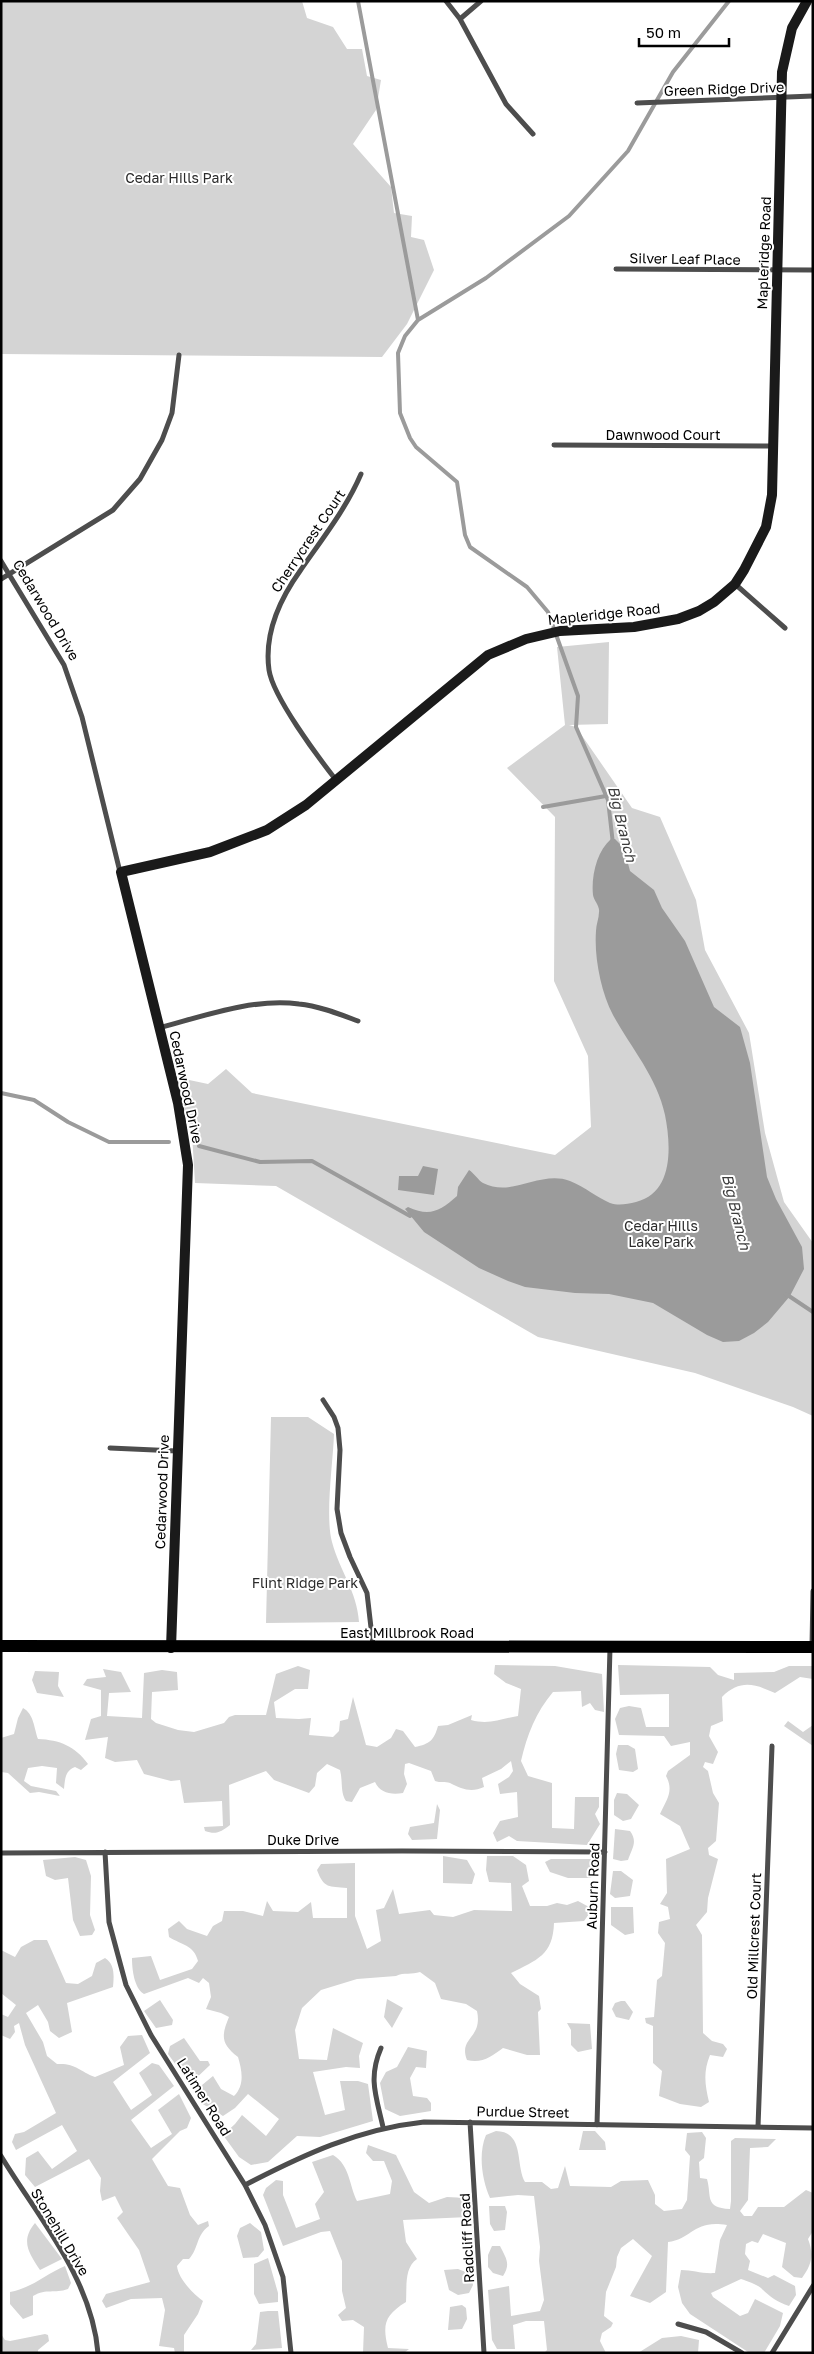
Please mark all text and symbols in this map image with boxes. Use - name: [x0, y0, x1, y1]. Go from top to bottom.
- scale bar: [639, 15, 729, 47]
- text: 50 m: [646, 23, 681, 41]
- street label: Green Ridge Drive: [664, 78, 784, 99]
- park label: Cedar Hills Park: [125, 169, 233, 186]
- street label: Mapleridge Road: [753, 196, 774, 310]
- street label: Silver Leaf Place: [629, 249, 741, 268]
- street label: Dawnwood Court: [605, 426, 721, 443]
- street label: Cherrycrest Court: [267, 486, 348, 595]
- street label: Cedarwood Drive: [10, 556, 83, 663]
- street label: Mapleridge Road: [547, 599, 661, 628]
- water label: Big Branch: [604, 784, 641, 865]
- street label: Cedarwood Drive: [166, 1029, 207, 1145]
- water label: Big Branch: [718, 1172, 755, 1253]
- park label: Cedar Hills Lake Park: [624, 1217, 698, 1250]
- street label: Cedarwood Drive: [151, 1434, 172, 1550]
- park label: Flint Ridge Park: [252, 1574, 358, 1591]
- street label: East Millbrook Road: [340, 1624, 474, 1641]
- street label: Duke Drive: [267, 1831, 339, 1848]
- street label: Auburn Road: [582, 1842, 603, 1930]
- street label: Old Millcrest Court: [743, 1872, 764, 2000]
- street label: Latimer Road: [174, 2054, 235, 2139]
- street label: Purdue Street: [476, 2102, 570, 2121]
- street label: Stonehill Drive: [28, 2185, 93, 2279]
- street label: Radcliff Road: [456, 2193, 477, 2283]

